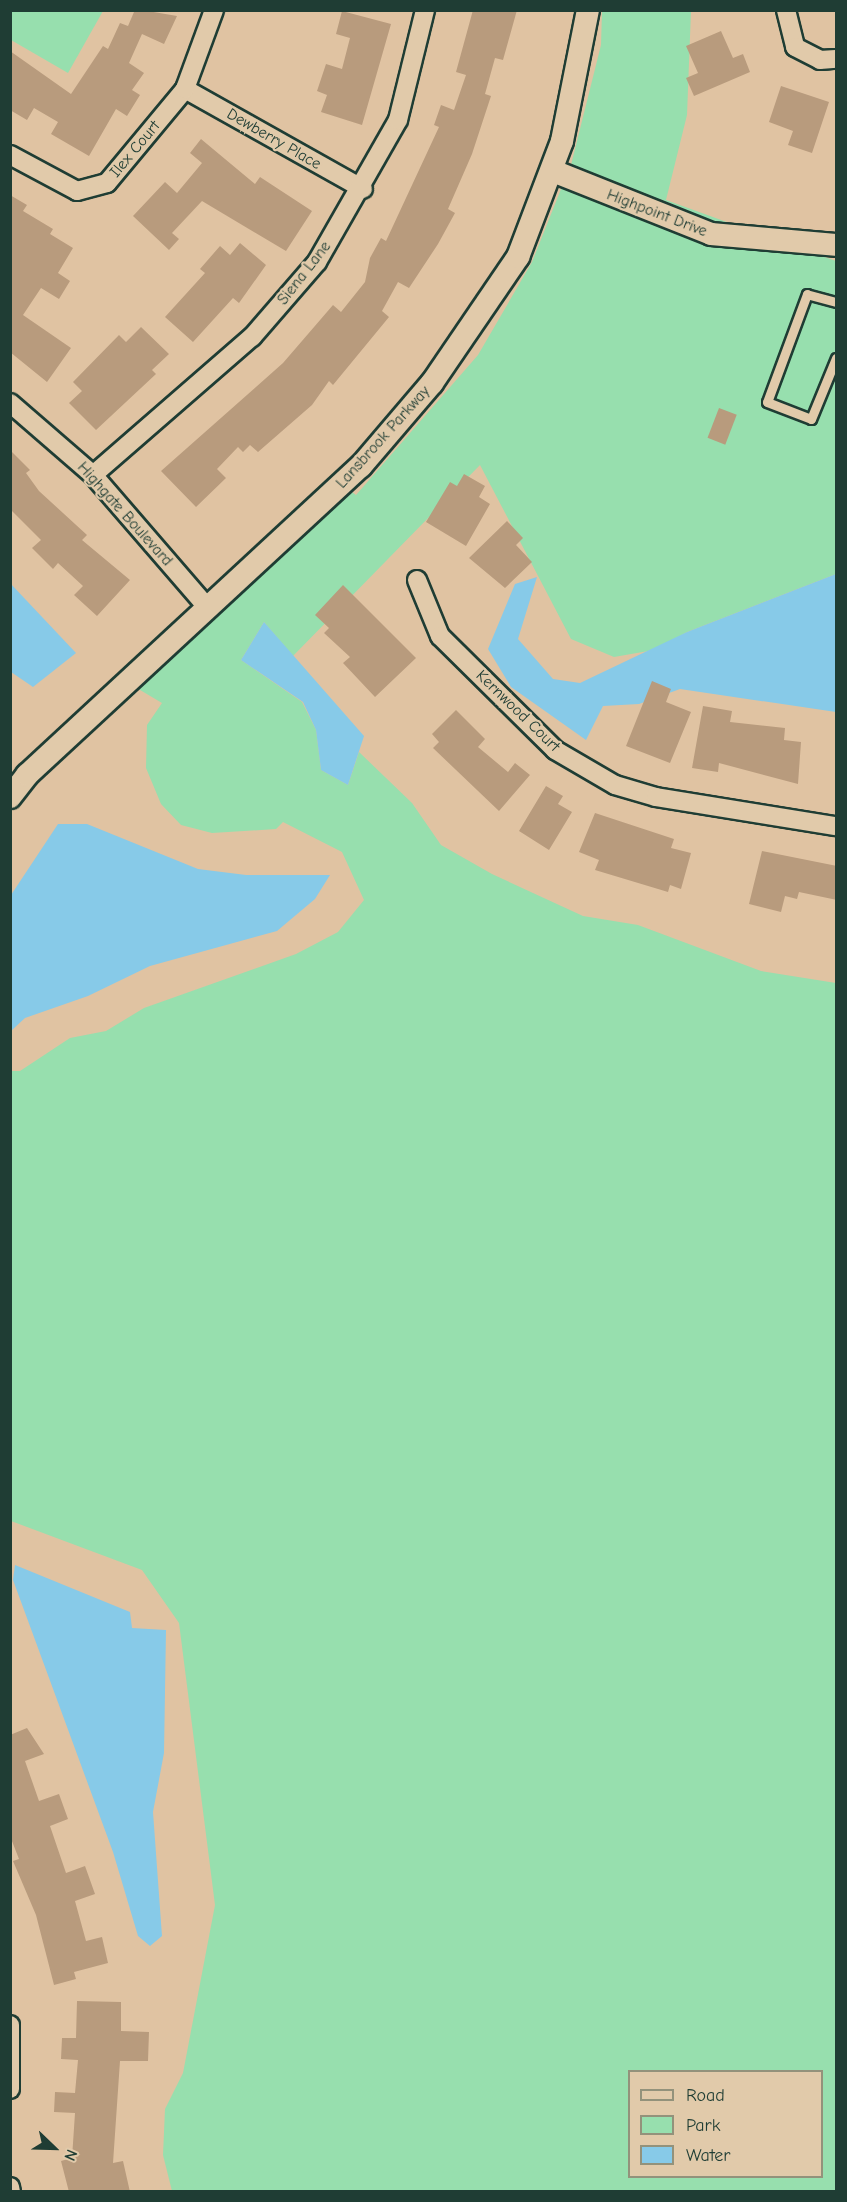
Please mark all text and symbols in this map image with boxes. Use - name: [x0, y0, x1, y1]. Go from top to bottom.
- street label: Dewberry Place: [223, 104, 325, 174]
- street label: Ilex Court: [106, 117, 164, 181]
- street label: Highpoint Drive: [604, 185, 710, 241]
- street label: Siena Lane: [273, 237, 335, 309]
- street label: Lansbrook Parkway: [332, 382, 434, 492]
- street label: Highgate Boulevard: [73, 458, 177, 570]
- street label: Kernwood Court: [472, 666, 564, 756]
- legend: [628, 2070, 823, 2178]
- text: Road: [686, 2085, 725, 2106]
- text: Park: [686, 2115, 720, 2136]
- north arrow: [24, 2118, 84, 2178]
- text: Water: [686, 2145, 730, 2166]
- text: N: [60, 2147, 81, 2163]

